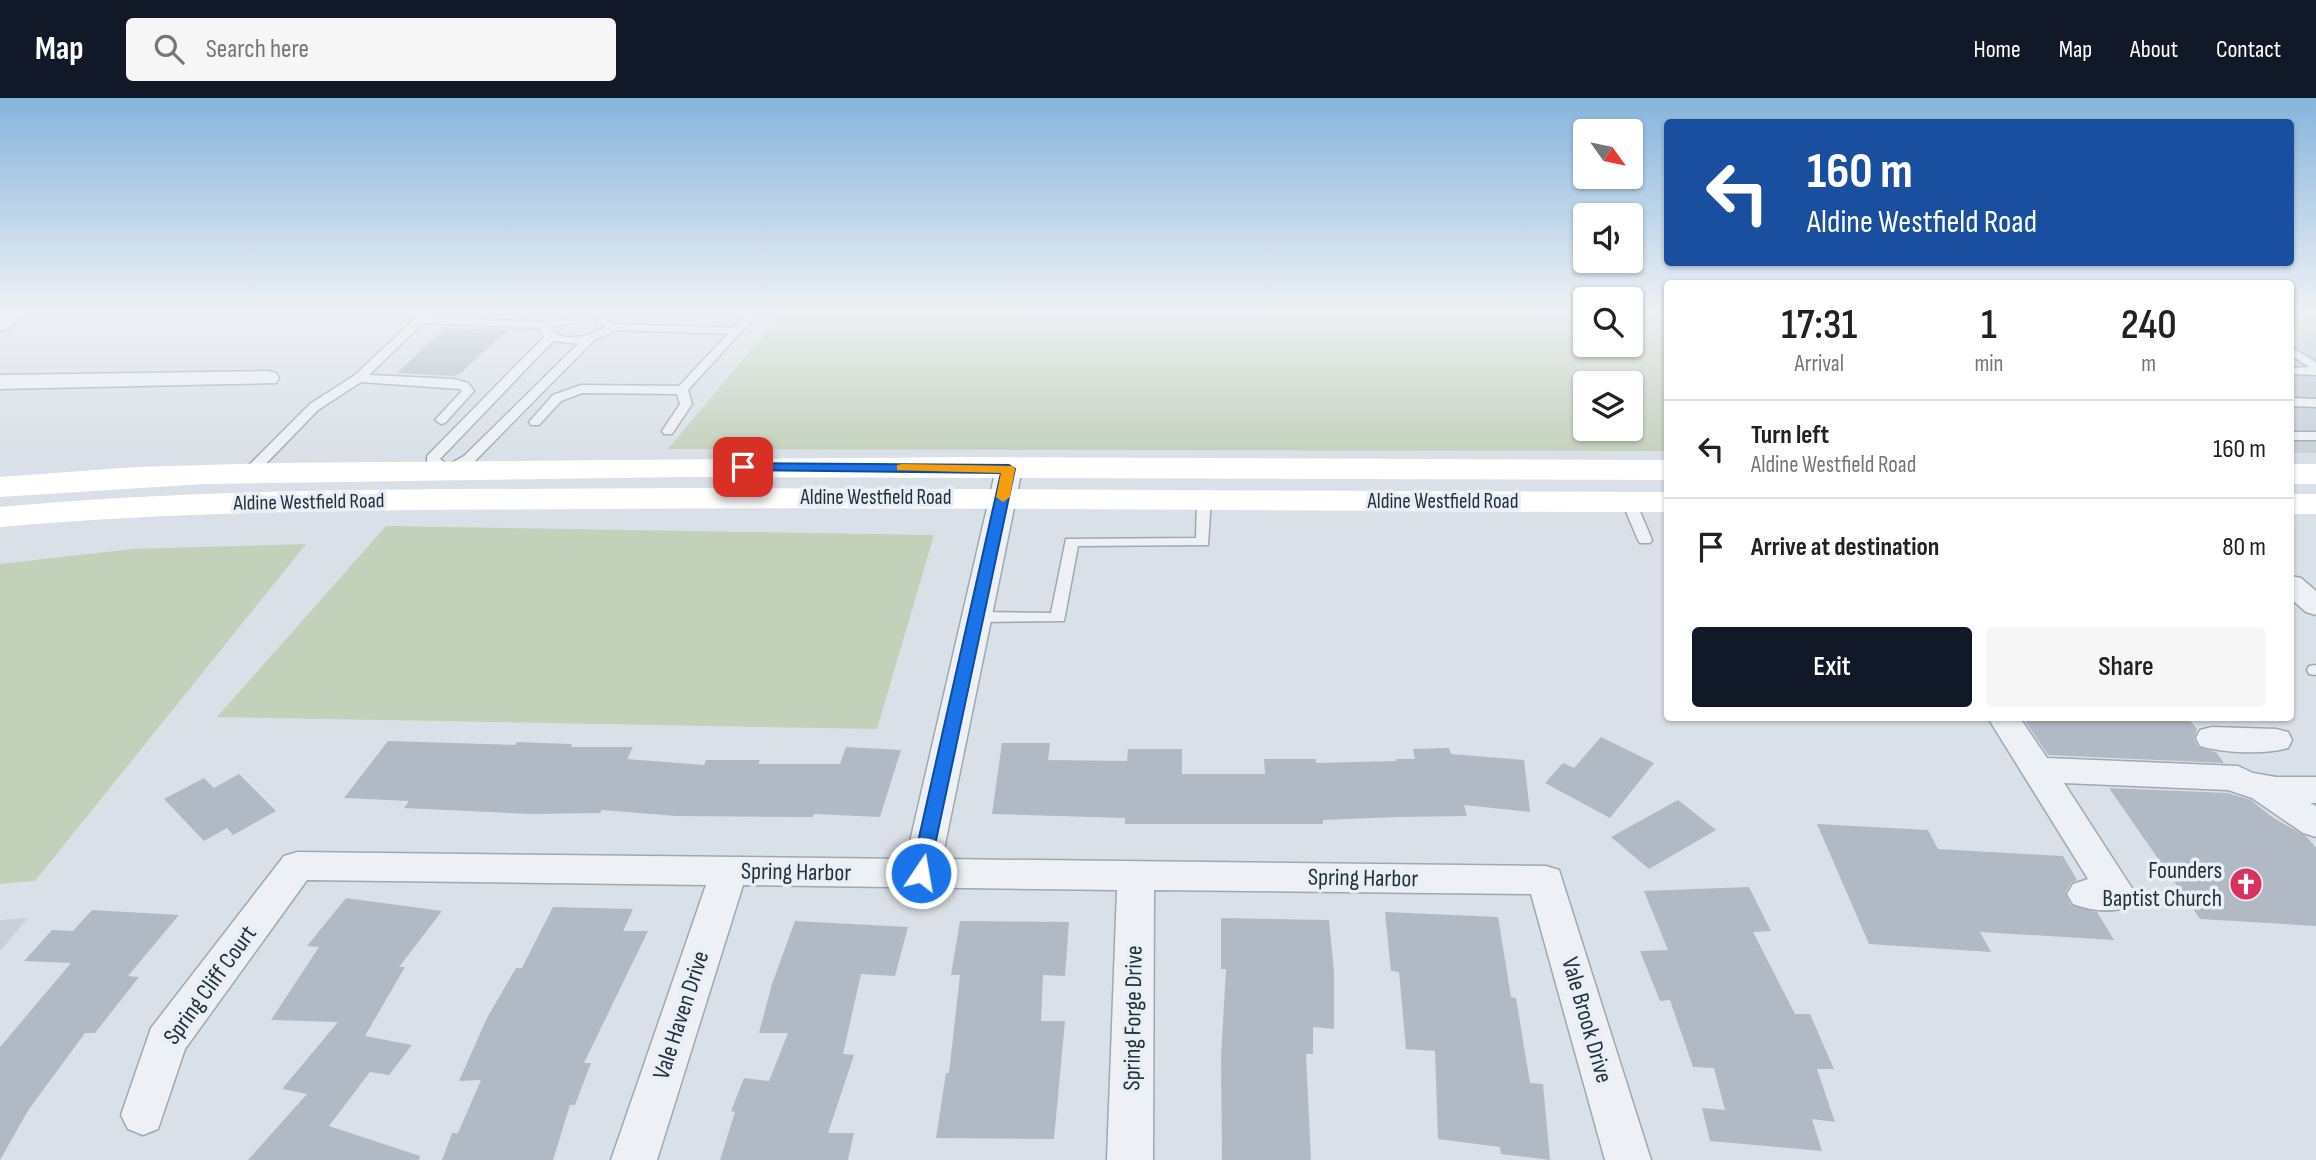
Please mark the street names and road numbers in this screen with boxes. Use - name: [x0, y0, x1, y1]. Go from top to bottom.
- street label: Aldine Westfield Road: [800, 485, 951, 510]
- street label: Aldine Westfield Road: [232, 488, 385, 516]
- street label: Aldine Westfield Road: [1367, 489, 1518, 514]
- street label: Spring Harbor: [741, 857, 852, 887]
- street label: Spring Harbor: [1308, 863, 1419, 893]
- street label: Spring Cliff Court: [157, 920, 263, 1050]
- street label: Spring Forge Drive: [1117, 945, 1149, 1091]
- street label: Vale Haven Drive: [647, 947, 715, 1083]
- street label: Vale Brook Drive: [1555, 954, 1619, 1086]

